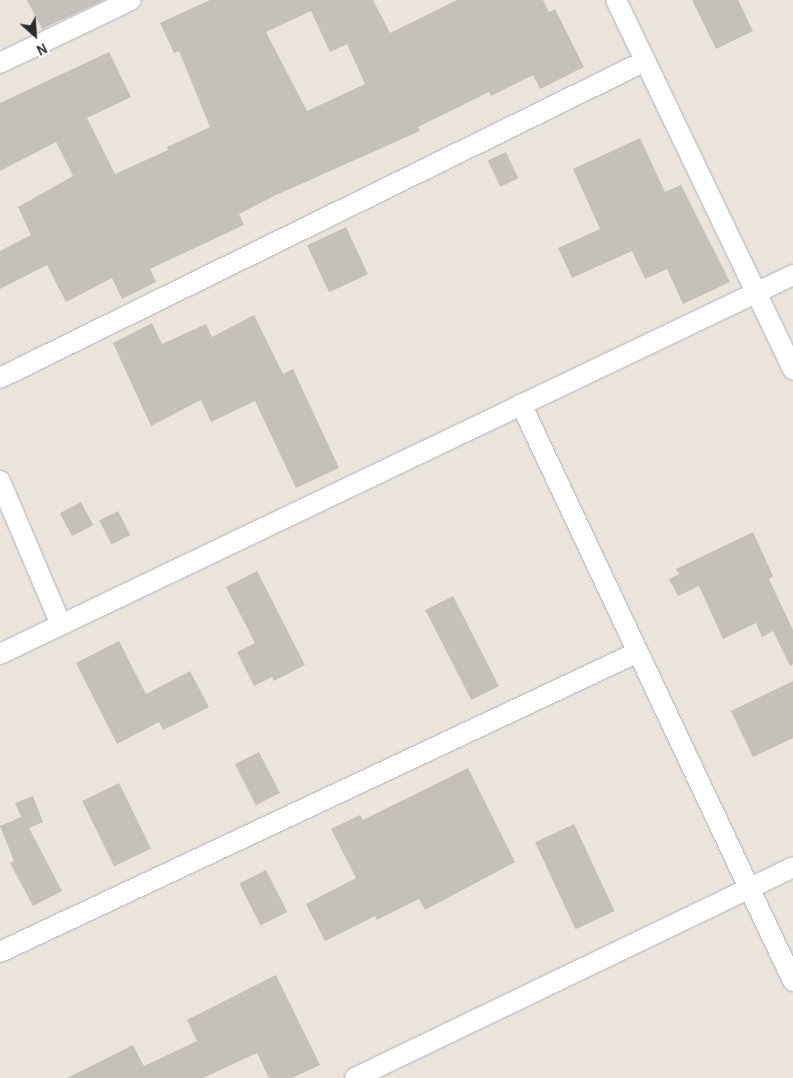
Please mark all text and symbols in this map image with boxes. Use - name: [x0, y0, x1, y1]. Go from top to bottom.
- north arrow: [10, 10, 60, 60]
- text: N: [34, 40, 49, 57]

